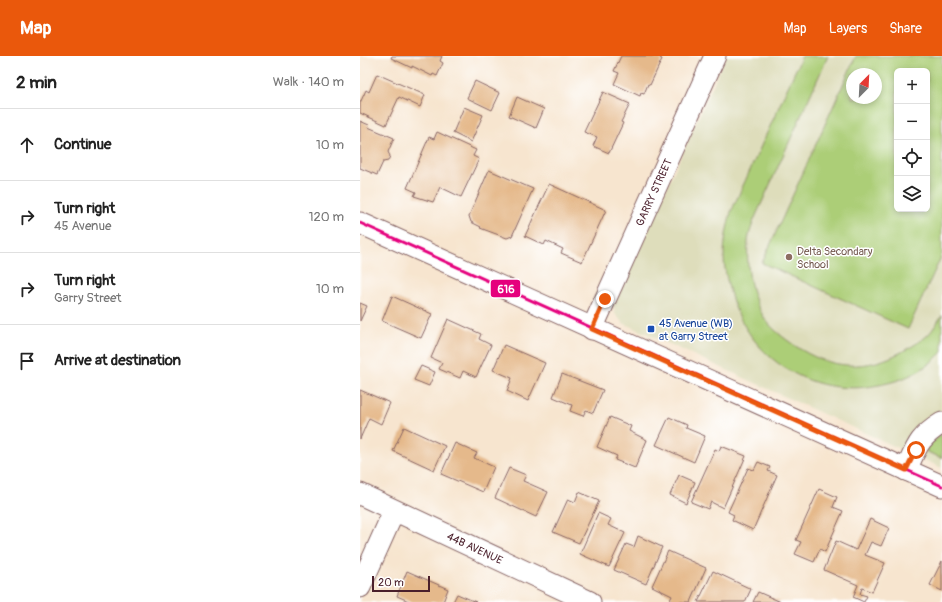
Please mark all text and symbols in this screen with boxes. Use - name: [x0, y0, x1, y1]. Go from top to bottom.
- text: Map: [20, 16, 51, 40]
- text: Map: [784, 20, 807, 37]
- text: Layers: [829, 20, 867, 37]
- text: Share: [889, 20, 922, 37]
- north arrow: [846, 68, 882, 104]
- map controls: [894, 68, 930, 212]
- button: +: [894, 68, 930, 104]
- text: 2 min: [16, 72, 57, 93]
- text: Walk · 140 m: [273, 74, 344, 90]
- button: −: [894, 104, 930, 140]
- icon: ahead: [16, 134, 38, 156]
- text: Continue: [54, 135, 112, 154]
- text: 10 m: [316, 137, 344, 153]
- button: locate: [894, 140, 930, 176]
- street label: GARRY STREET: [633, 157, 675, 228]
- button: layers: [894, 176, 930, 212]
- text: Turn right: [54, 199, 115, 218]
- icon: right: [16, 206, 38, 228]
- text: 120 m: [308, 209, 344, 225]
- text: 45 Avenue: [54, 218, 111, 234]
- place label: Delta Secondary School: [797, 245, 873, 271]
- marker: Delta Secondary School: [784, 252, 794, 262]
- text: Turn right: [54, 271, 115, 290]
- icon: right: [16, 278, 38, 300]
- line badge: 616: [490, 279, 521, 298]
- text: 10 m: [316, 281, 344, 297]
- text: 616: [497, 283, 515, 296]
- text: Garry Street: [54, 290, 122, 306]
- route end: [596, 290, 614, 308]
- place label: 45 Avenue (WB) at Garry Street: [659, 317, 733, 343]
- marker: 45 Avenue (WB) at Garry Street: [646, 324, 656, 334]
- icon: arrive: [16, 350, 38, 372]
- text: Arrive at destination: [54, 351, 181, 370]
- route start: [907, 441, 925, 459]
- street label: 44B AVENUE: [445, 530, 505, 567]
- scale bar: [372, 574, 430, 593]
- text: 20 m: [378, 576, 404, 589]

